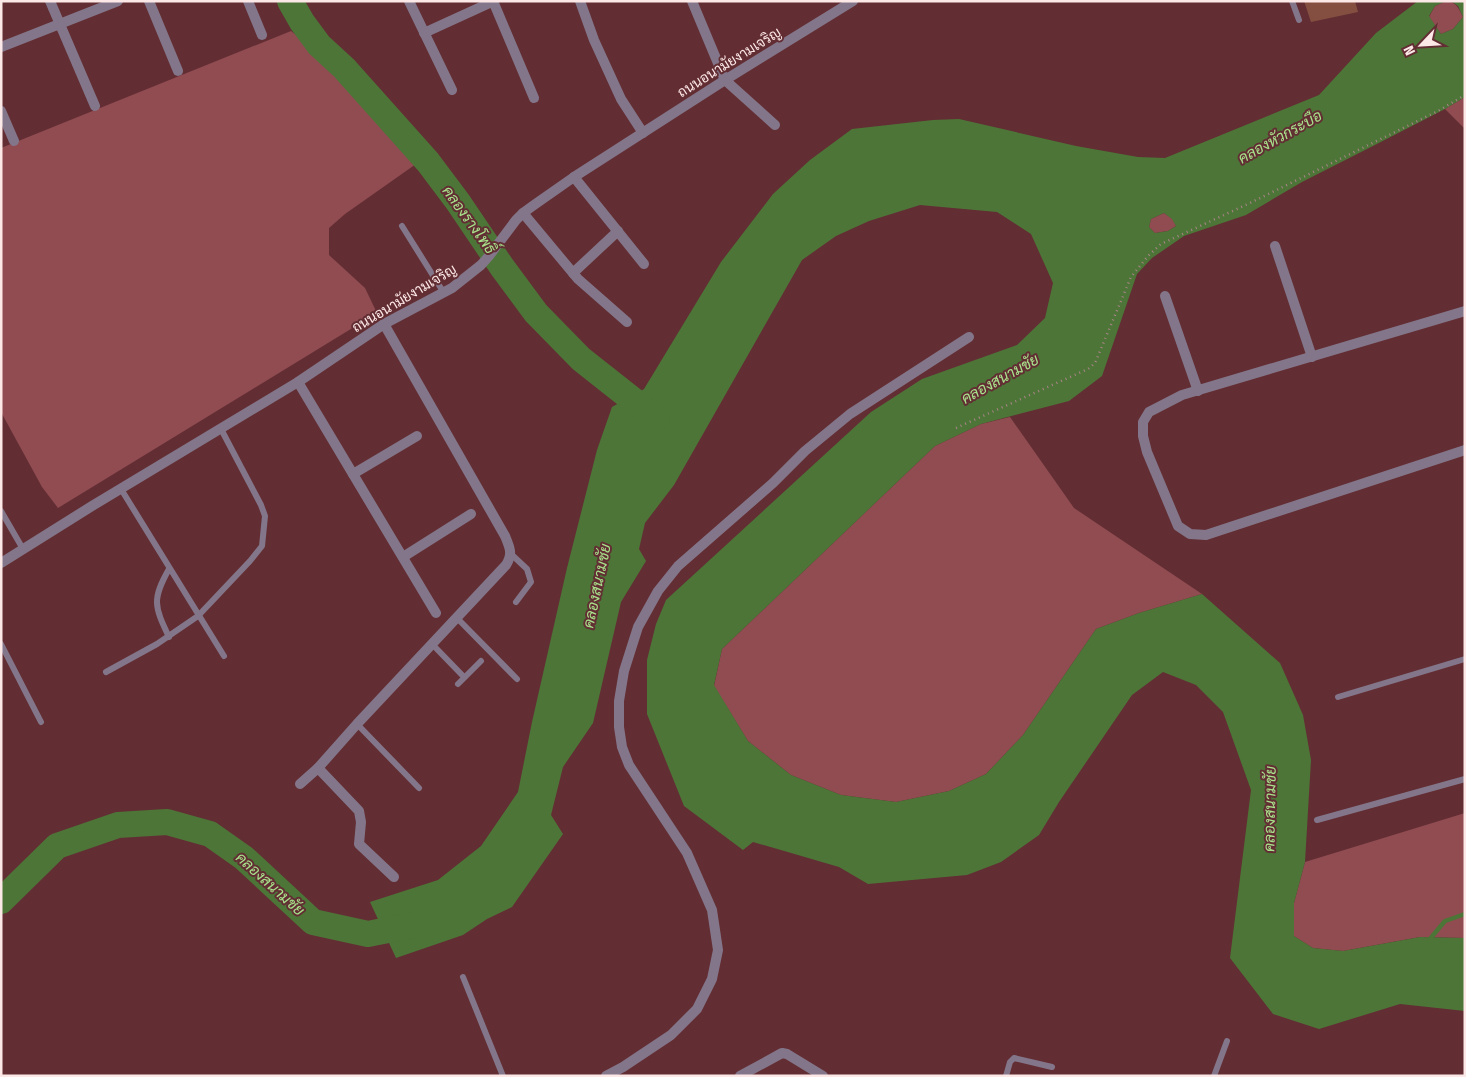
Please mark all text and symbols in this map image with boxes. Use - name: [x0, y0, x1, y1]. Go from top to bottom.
- north arrow: [1396, 20, 1446, 70]
- street label: ถนนอนามัยงามเจริญ: [674, 24, 784, 101]
- text: N: [1400, 43, 1419, 58]
- water label: คลองหัวกระบือ: [1234, 106, 1325, 167]
- water label: คลองรางโพธิ์: [438, 179, 506, 260]
- street label: ถนนอนามัยงามเจริญ: [349, 261, 460, 336]
- water label: คลองสนามชัย: [958, 350, 1042, 408]
- water label: คลองสนามชัย: [579, 542, 615, 630]
- water label: คลองสนามชัย: [1260, 766, 1280, 852]
- water label: คลองสนามชัย: [232, 849, 308, 920]

